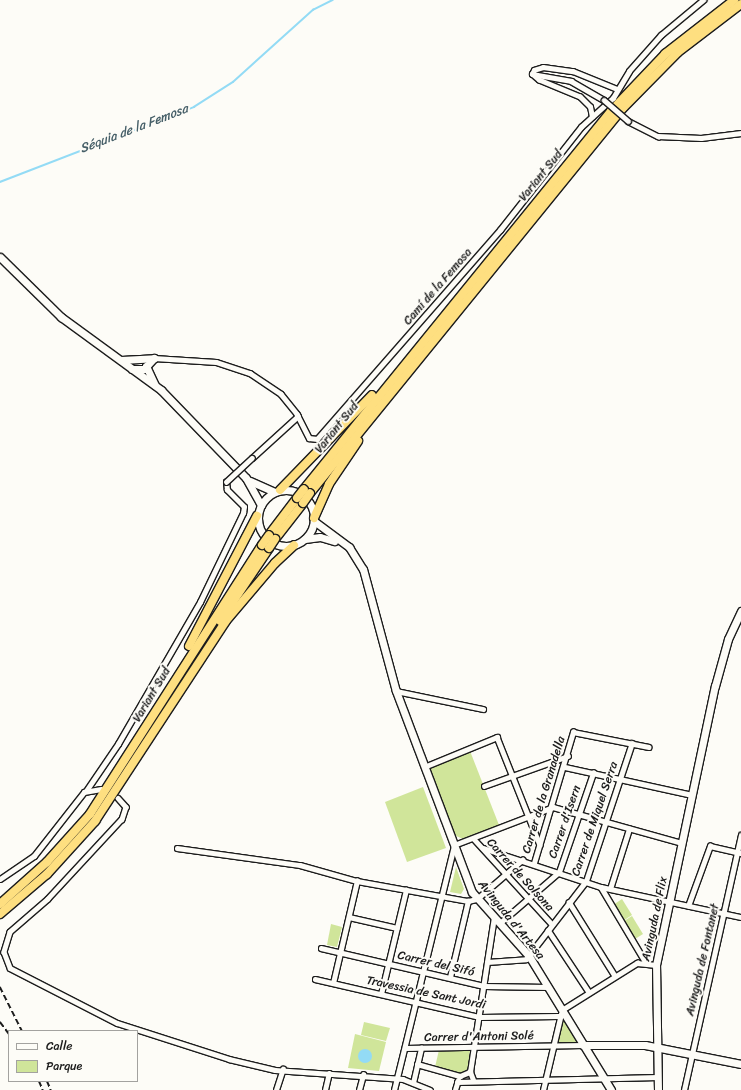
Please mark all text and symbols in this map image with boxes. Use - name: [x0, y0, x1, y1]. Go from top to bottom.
- water label: Séquia de la Femosa: [78, 101, 190, 157]
- street label: Variant Sud: [516, 148, 566, 204]
- street label: Camí de la Femosa: [401, 246, 475, 328]
- street label: Variant Sud: [312, 400, 362, 456]
- street label: Variant Sud: [130, 665, 174, 725]
- street label: Carrer de la Granadella: [519, 735, 569, 855]
- street label: Carrer de Miquel Serra: [569, 760, 621, 878]
- street label: Carrer d'Isern: [546, 784, 584, 860]
- street label: Carrer de Solsona: [483, 835, 557, 915]
- street label: Avinguda de Flix: [639, 875, 671, 963]
- street label: Avinguda d'Artesa: [475, 878, 547, 962]
- street label: Avinguda de Fontanet: [683, 902, 723, 1018]
- street label: Carrer del Sifó: [396, 948, 476, 980]
- street label: Travessia de Sant Jordi: [365, 973, 487, 1013]
- street label: Carrer d'Antoni Solé: [424, 1029, 534, 1045]
- legend: [8, 1030, 138, 1082]
- text: Calle: [46, 1035, 73, 1057]
- text: Parque: [46, 1055, 82, 1077]

